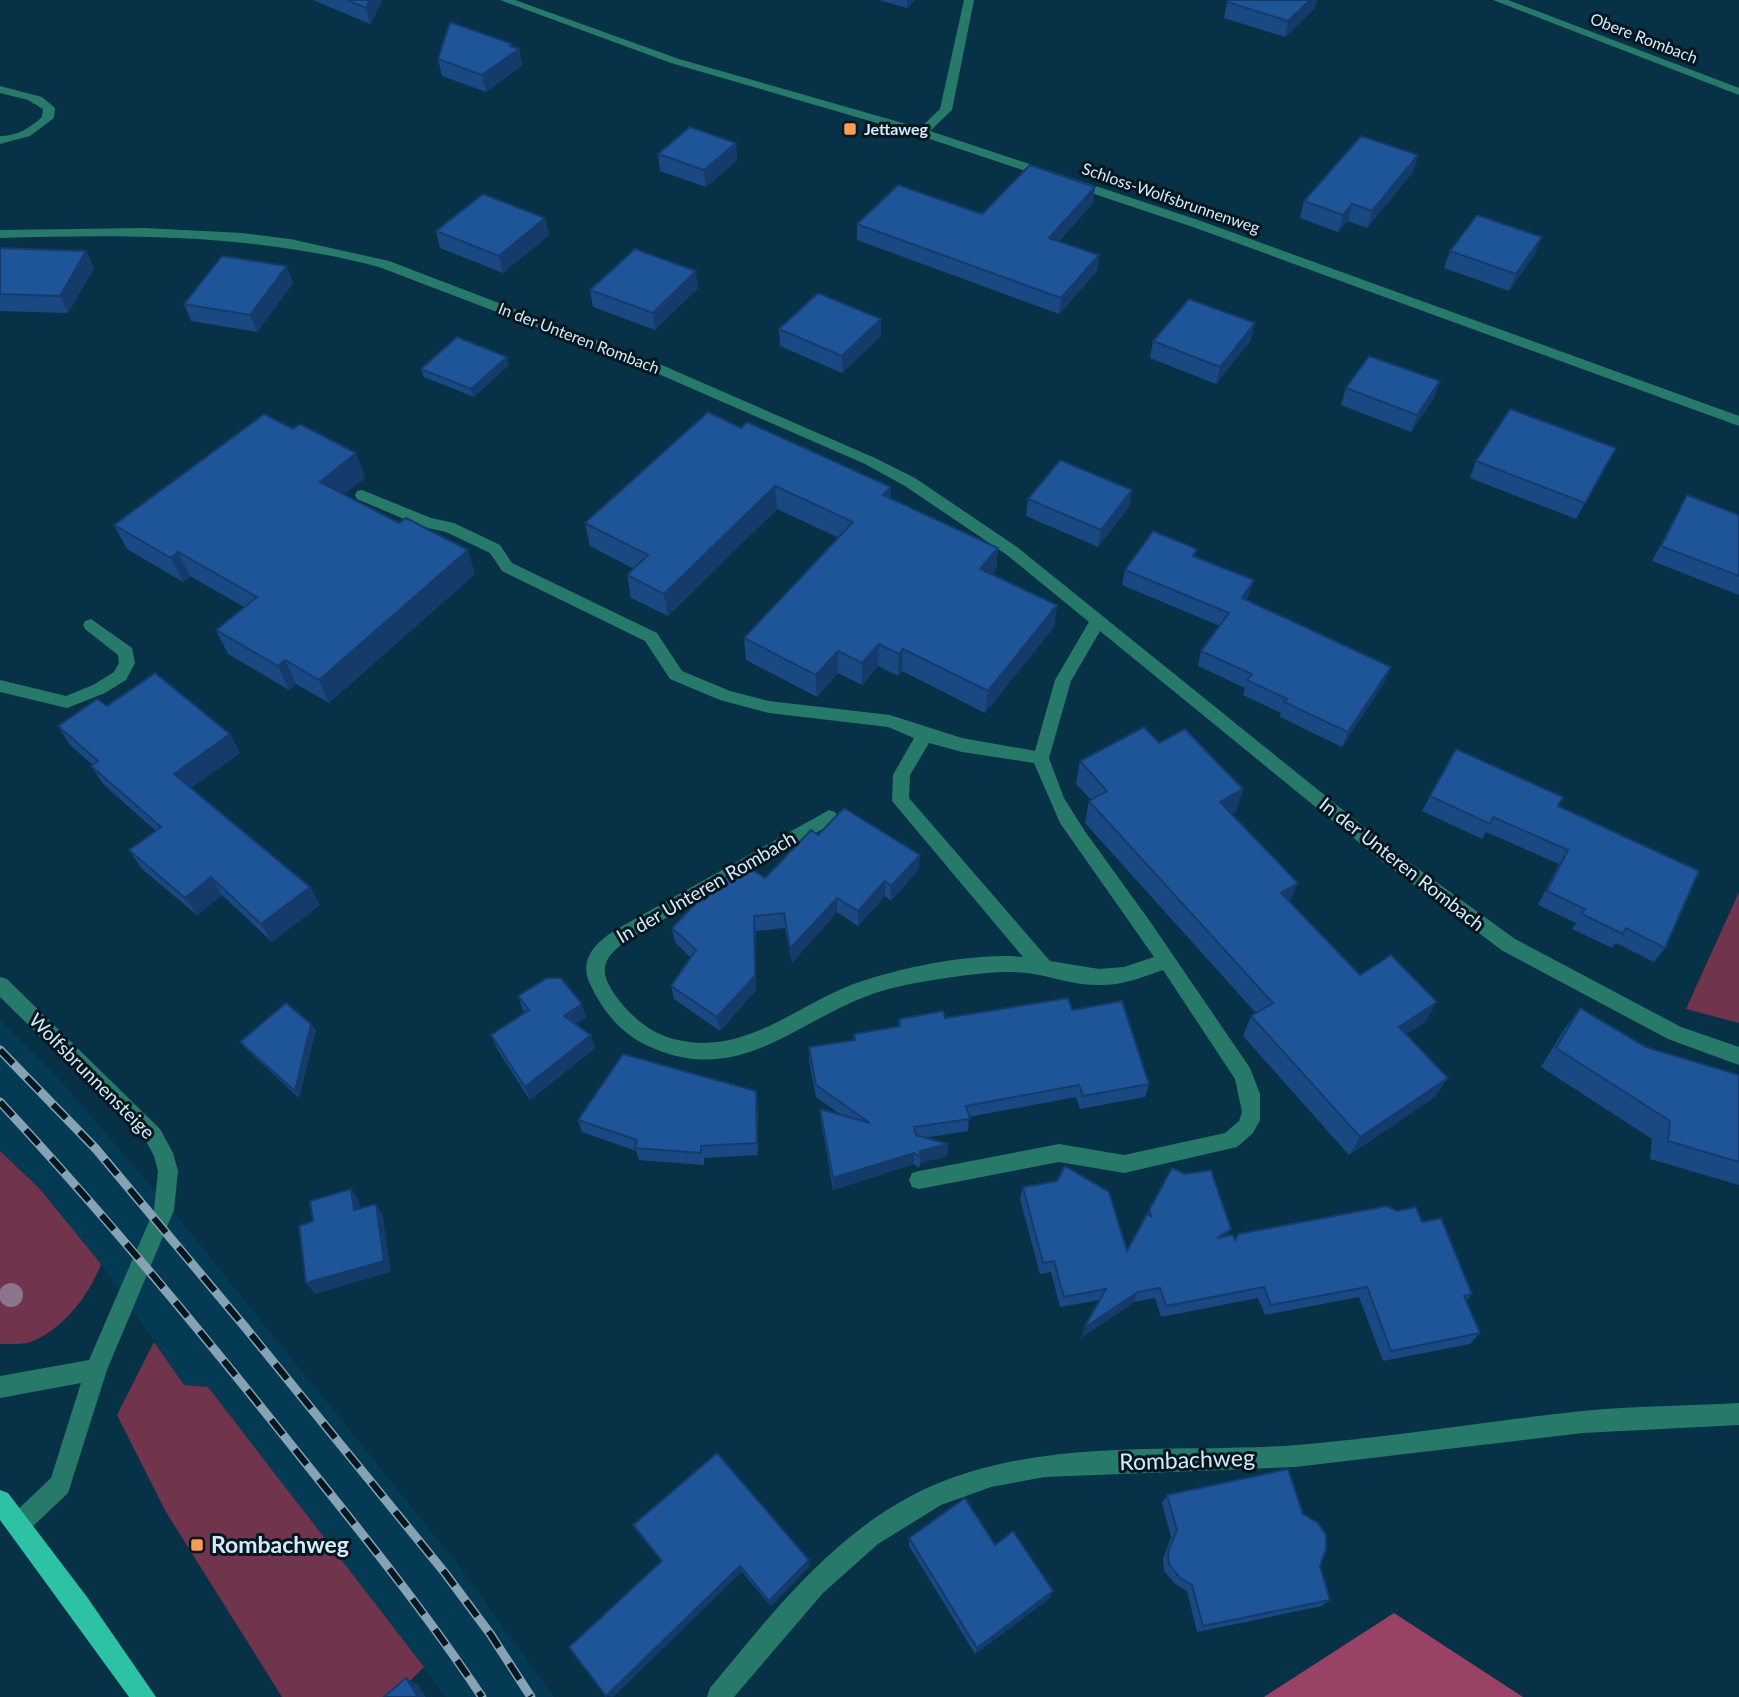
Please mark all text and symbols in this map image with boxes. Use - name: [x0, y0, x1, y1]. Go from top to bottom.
- street label: Obere Rombach: [1588, 8, 1700, 67]
- place label: Jettaweg: [864, 119, 929, 138]
- marker: Jettaweg: [842, 121, 858, 137]
- street label: Schloss-Wolfsbrunnenweg: [1080, 158, 1263, 237]
- street label: In der Unteren Rombach: [496, 298, 662, 377]
- street label: In der Unteren Rombach: [1315, 792, 1489, 935]
- street label: In der Unteren Rombach: [612, 826, 799, 947]
- street label: Wolfsbrunnensteige: [25, 1008, 160, 1143]
- street label: Rombachweg: [1119, 1443, 1255, 1475]
- place label: Rombachweg: [211, 1530, 349, 1558]
- marker: Rombachweg: [189, 1537, 205, 1553]

